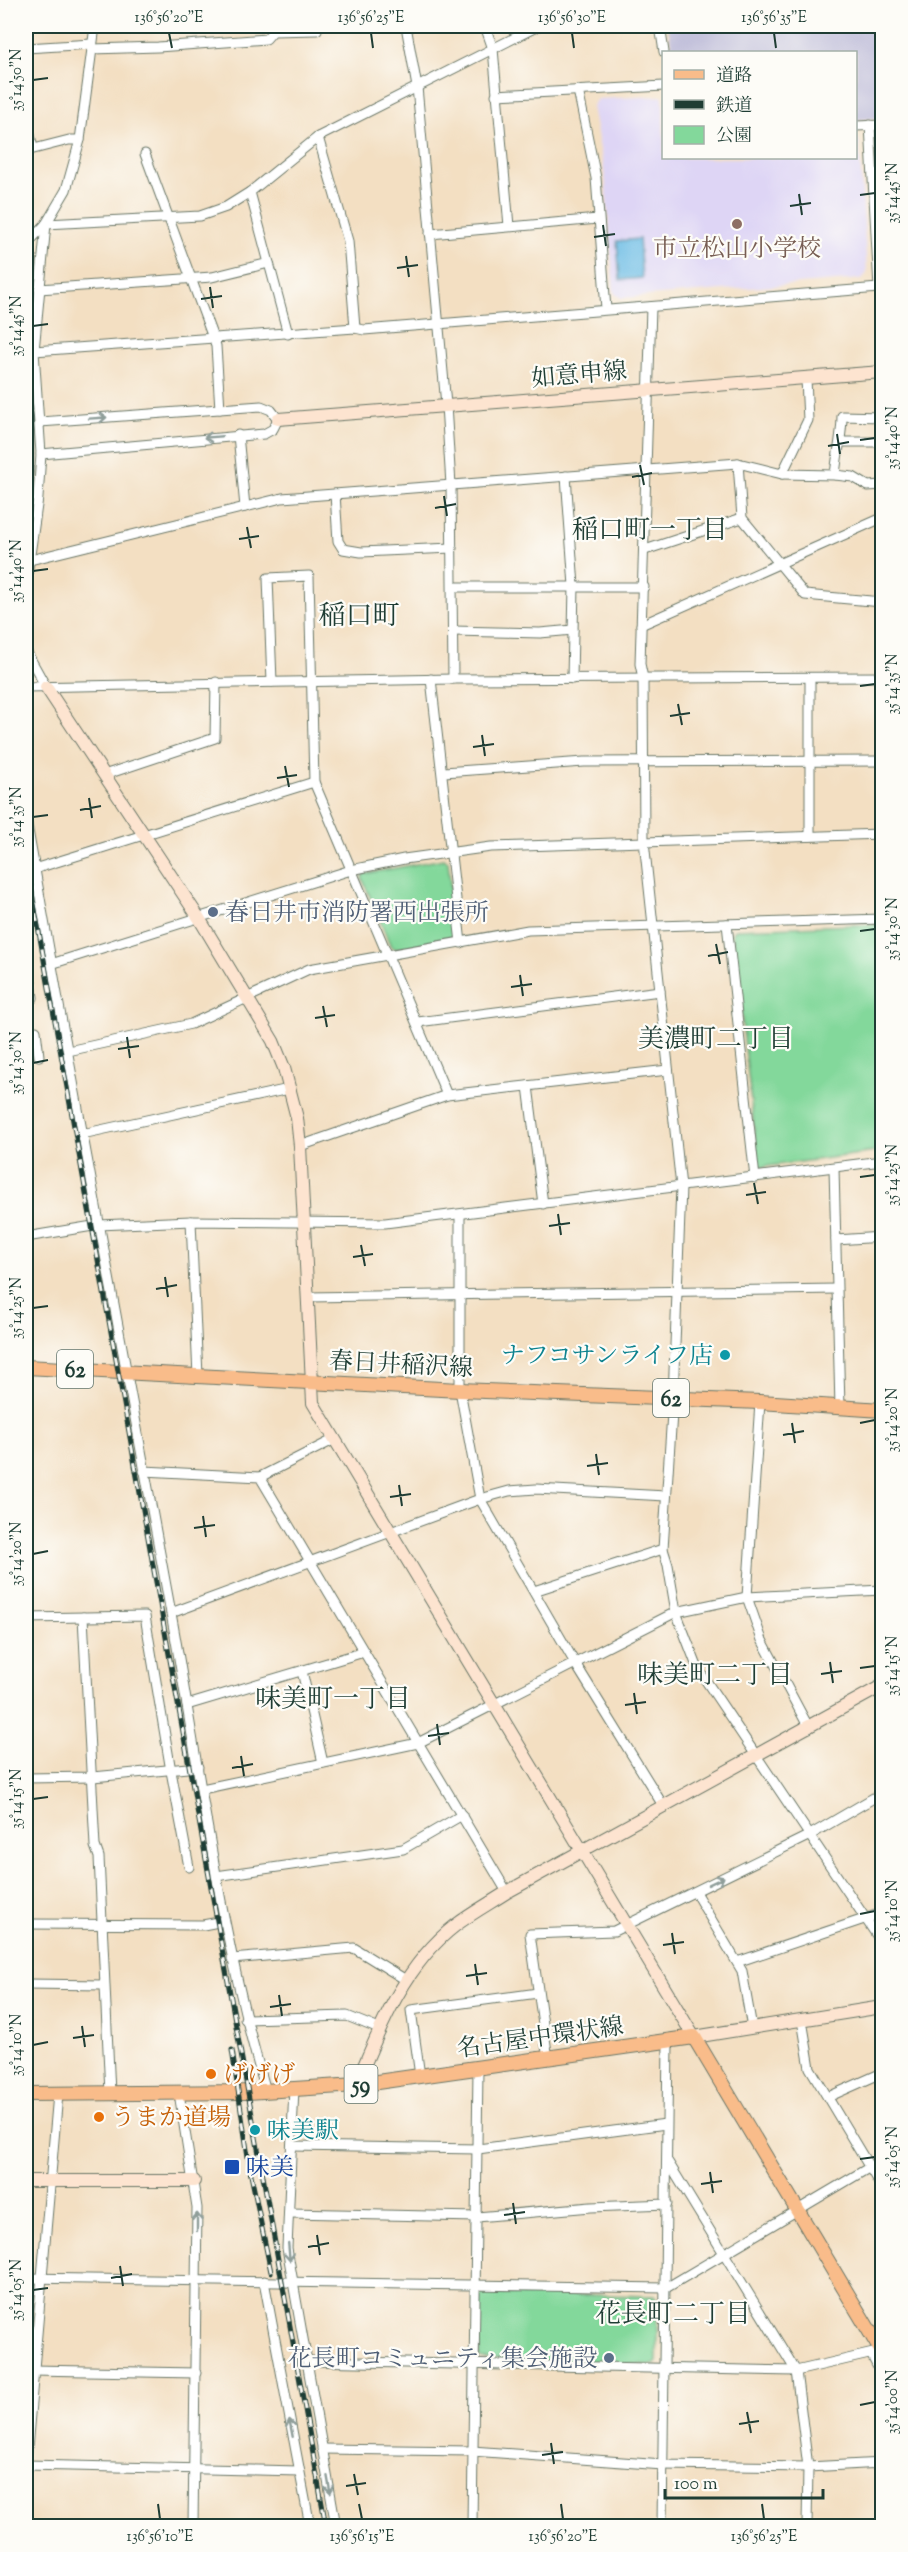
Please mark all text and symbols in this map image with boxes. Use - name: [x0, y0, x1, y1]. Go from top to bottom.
- text: 136°56'20"E: [135, 8, 203, 29]
- text: 136°56'25"E: [338, 8, 404, 29]
- text: 136°56'30"E: [538, 8, 606, 29]
- text: 136°56'35"E: [741, 8, 807, 29]
- text: 35°14'50"N: [7, 49, 28, 111]
- legend: [662, 51, 857, 159]
- text: 道路: [716, 64, 752, 90]
- text: 鉄道: [716, 94, 752, 120]
- text: 公園: [716, 124, 752, 150]
- text: 35°14'45"N: [883, 162, 904, 224]
- marker: 市立松山小学校: [730, 217, 744, 231]
- place label: 市立松山小学校: [653, 233, 821, 267]
- text: 35°14'45"N: [7, 295, 28, 357]
- street label: 如意申線: [530, 355, 628, 397]
- text: 35°14'40"N: [883, 406, 904, 470]
- one-way arrow: [88, 412, 108, 423]
- one-way arrow: [204, 432, 224, 443]
- district label: 稲口町一丁目: [572, 513, 728, 550]
- text: 35°14'40"N: [7, 539, 28, 603]
- district label: 稲口町: [319, 598, 400, 637]
- text: 35°14'35"N: [883, 653, 904, 715]
- text: 35°14'35"N: [7, 786, 28, 848]
- place label: 春日井市消防署西出張所: [225, 897, 489, 931]
- text: 35°14'30"N: [883, 897, 904, 961]
- marker: 春日井市消防署西出張所: [206, 905, 220, 919]
- district label: 美濃町二丁目: [638, 1022, 794, 1059]
- text: 35°14'30"N: [7, 1031, 28, 1095]
- text: 35°14'25"N: [883, 1144, 904, 1206]
- text: 35°14'25"N: [7, 1277, 28, 1339]
- place label: ナフコサンライフ店: [501, 1340, 713, 1374]
- street label: 春日井稲沢線: [328, 1345, 474, 1387]
- marker: ナフコサンライフ店: [718, 1348, 732, 1362]
- road number: 62: [57, 1350, 93, 1388]
- road number: 62: [653, 1379, 689, 1417]
- text: 35°14'20"N: [883, 1388, 904, 1452]
- text: 35°14'20"N: [7, 1522, 28, 1586]
- text: 35°14'15"N: [883, 1636, 904, 1696]
- district label: 味美町二丁目: [637, 1658, 793, 1695]
- district label: 味美町一丁目: [255, 1682, 411, 1719]
- text: 35°14'15"N: [7, 1769, 28, 1829]
- one-way arrow: [707, 1875, 725, 1887]
- text: 35°14'10"N: [883, 1880, 904, 1942]
- street label: 名古屋中環状線: [455, 2010, 626, 2068]
- text: 35°14'10"N: [7, 2014, 28, 2076]
- place label: げげげ: [223, 2059, 295, 2093]
- road number: 59: [344, 2065, 378, 2103]
- marker: げげげ: [204, 2067, 218, 2081]
- place label: うまか道場: [111, 2102, 231, 2136]
- marker: うまか道場: [92, 2110, 106, 2124]
- place label: 味美駅: [267, 2115, 339, 2149]
- marker: 味美駅: [248, 2123, 262, 2137]
- text: 35°14'05"N: [883, 2126, 904, 2188]
- place label: 味美: [246, 2152, 294, 2186]
- marker: 味美: [223, 2158, 241, 2176]
- one-way arrow: [191, 2212, 203, 2232]
- one-way arrow: [284, 2241, 295, 2261]
- text: 35°14'05"N: [7, 2259, 28, 2321]
- district label: 花長町二丁目: [595, 2297, 751, 2334]
- place label: 花長町コミュニティ集会施設: [287, 2343, 597, 2377]
- marker: 花長町コミュニティ集会施設: [602, 2351, 616, 2365]
- text: 35°14'00"N: [883, 2370, 904, 2434]
- one-way arrow: [285, 2418, 296, 2438]
- scale bar: [665, 2462, 822, 2500]
- text: 100 m: [674, 2472, 718, 2498]
- one-way arrow: [324, 2475, 335, 2495]
- text: 136°56'10"E: [127, 2527, 193, 2548]
- text: 136°56'15"E: [330, 2527, 394, 2548]
- text: 136°56'20"E: [529, 2527, 597, 2548]
- text: 136°56'25"E: [731, 2527, 797, 2548]

